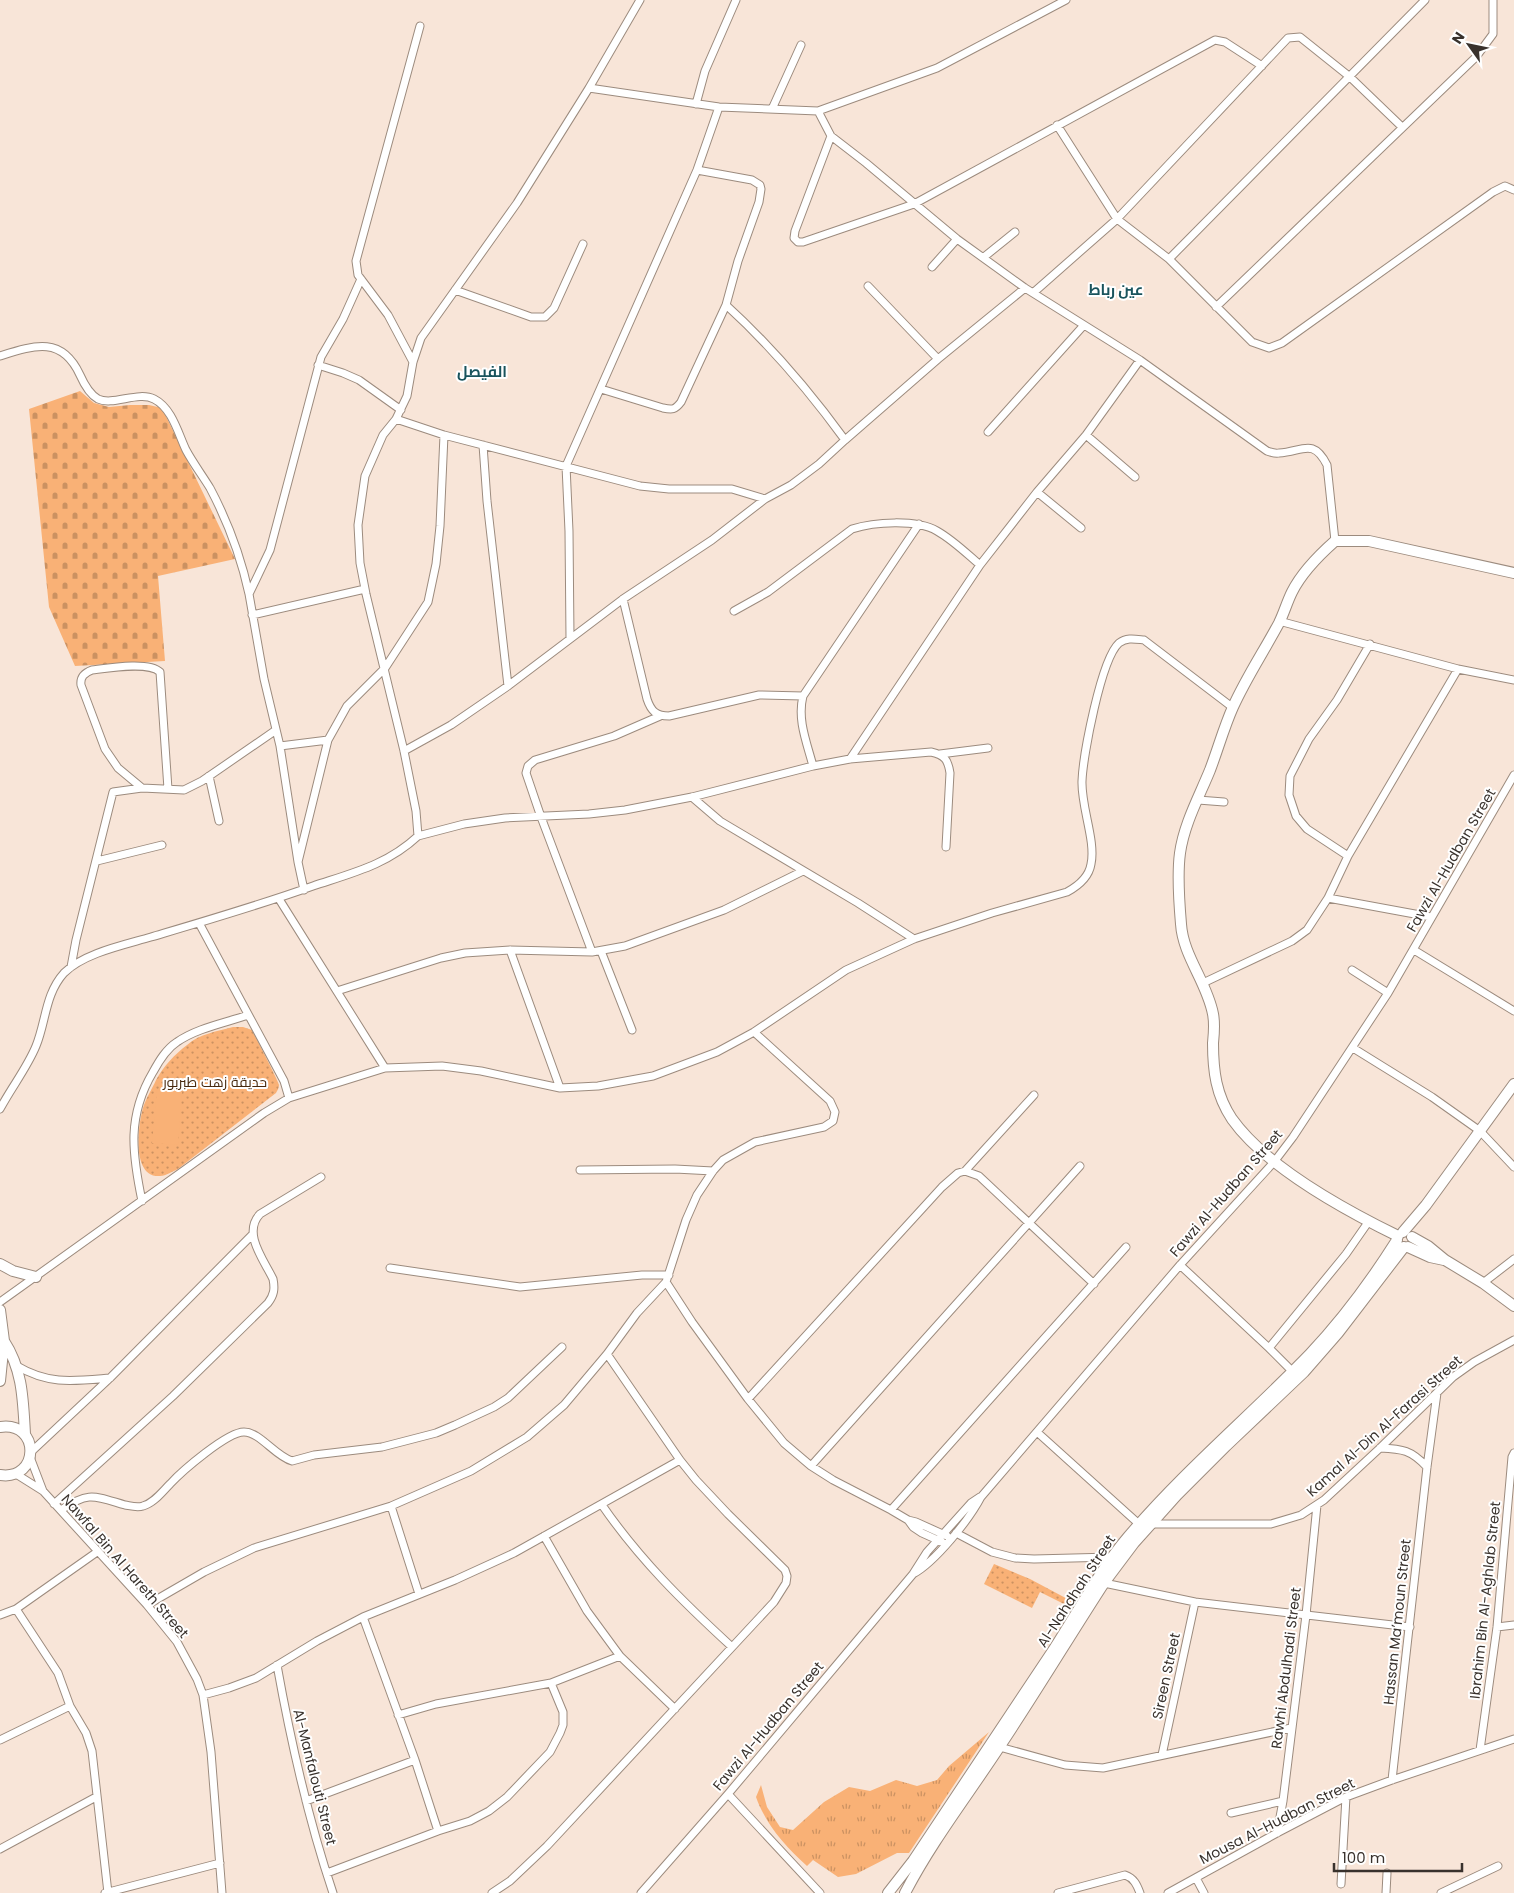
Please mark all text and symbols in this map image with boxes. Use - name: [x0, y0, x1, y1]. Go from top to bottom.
- north arrow: [1444, 20, 1494, 70]
- text: N: [1447, 28, 1469, 48]
- district label: عين رباط: [1088, 279, 1144, 300]
- district label: الفيصل: [457, 361, 507, 382]
- street label: Fawzi Al-Hudban Street: [1402, 784, 1500, 936]
- park label: حديقة زهت طبربور: [162, 1072, 267, 1092]
- street label: Fawzi Al-Hudban Street: [1165, 1125, 1287, 1261]
- street label: Kamal Al-Din Al-Farasi Street: [1302, 1351, 1466, 1501]
- street label: Nawfal Bin Al Hareth Street: [57, 1490, 193, 1642]
- street label: Ibrahim Bin Al-Aghlab Street: [1465, 1500, 1505, 1700]
- street label: Al-Nahdhah Street: [1032, 1531, 1120, 1651]
- street label: Hassan Ma’moun Street: [1378, 1538, 1416, 1706]
- street label: Rawhi Abdulhadi Street: [1266, 1586, 1306, 1750]
- street label: Sireen Street: [1147, 1631, 1185, 1721]
- street label: Fawzi Al-Hudban Street: [708, 1657, 828, 1795]
- street label: Al-Manfalouti Street: [288, 1707, 342, 1847]
- street label: Mousa Al-Hudban Street: [1196, 1773, 1358, 1869]
- scale bar: [1334, 1840, 1462, 1872]
- text: 100 m: [1342, 1847, 1385, 1868]

